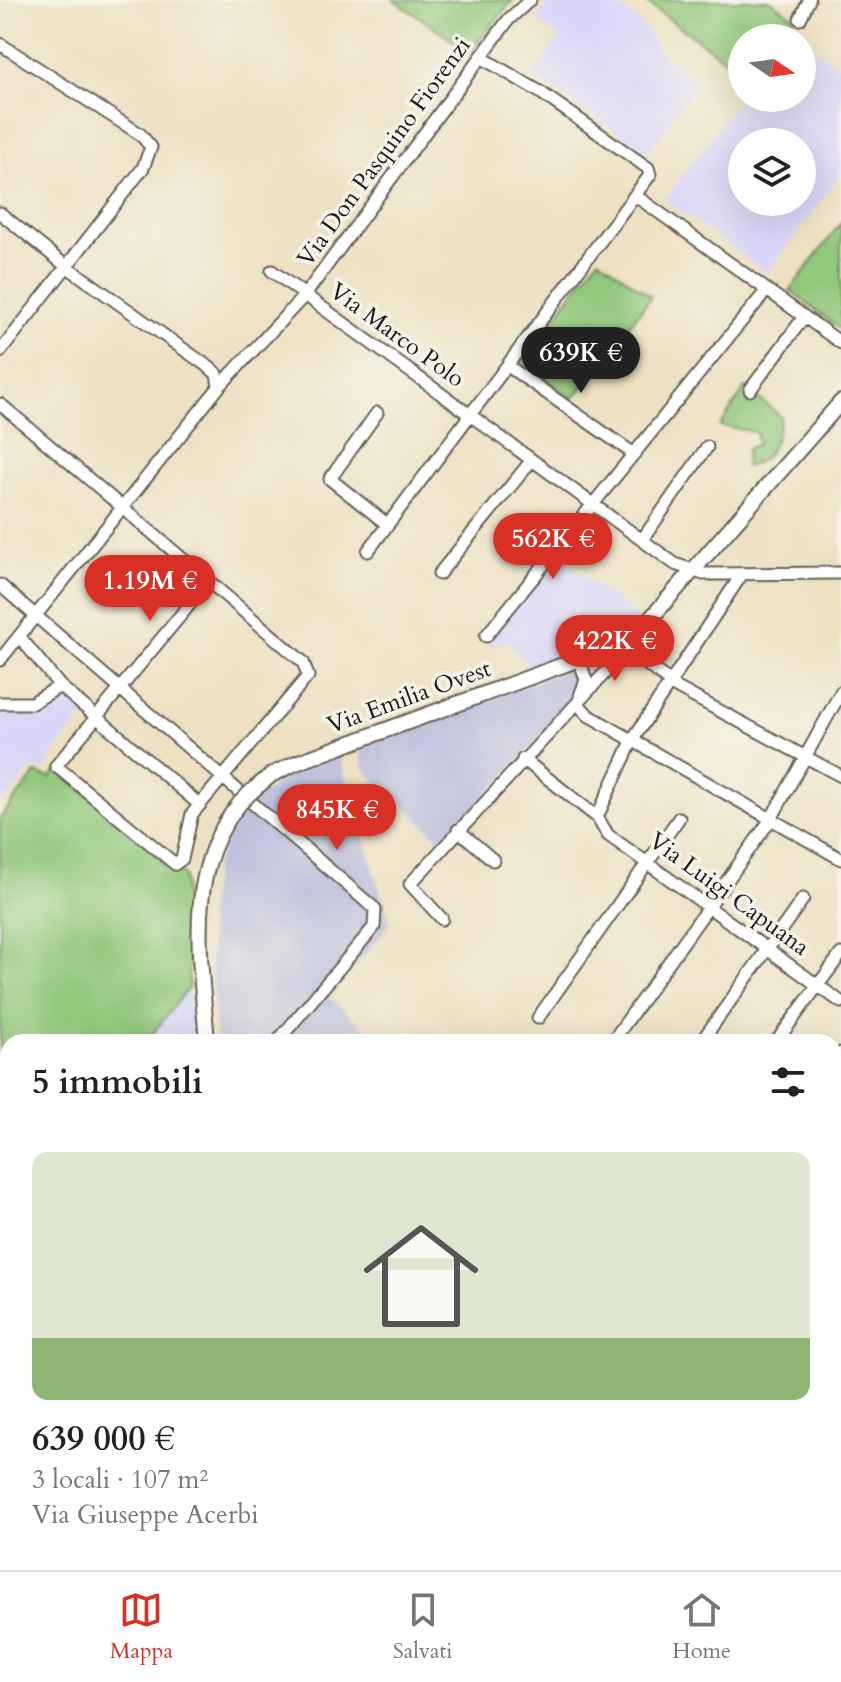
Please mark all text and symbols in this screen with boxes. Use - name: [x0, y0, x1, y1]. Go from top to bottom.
- north arrow: [728, 24, 816, 112]
- map controls: [728, 24, 816, 216]
- street label: Via Don Pasquino Fiorenzi: [289, 30, 479, 273]
- button: layers: [728, 128, 816, 216]
- street label: Via Marco Polo: [323, 275, 471, 395]
- pin: 639K €: [516, 327, 646, 395]
- text: 639K €: [539, 335, 623, 370]
- pin: 562K €: [488, 513, 618, 581]
- text: 562K €: [511, 521, 595, 556]
- pin: 1.19M €: [76, 555, 224, 623]
- text: 1.19M €: [102, 563, 198, 598]
- pin: 422K €: [550, 615, 680, 683]
- text: 422K €: [573, 623, 657, 658]
- street label: Via Emilia Ovest: [322, 652, 496, 742]
- pin: 845K €: [272, 784, 402, 852]
- text: 845K €: [295, 792, 379, 827]
- street label: Via Luigi Capuana: [642, 824, 817, 964]
- text: 5 immobili: [32, 1059, 203, 1105]
- icon: filters: [766, 1060, 810, 1104]
- icon: home: [349, 1204, 493, 1348]
- text: 639 000 €: [32, 1416, 175, 1462]
- text: 3 locali · 107 m²: [32, 1462, 208, 1497]
- text: Via Giuseppe Acerbi: [32, 1497, 259, 1532]
- tab: Mappa: [110, 1588, 173, 1666]
- tab: Salvati: [393, 1588, 453, 1666]
- tab: Home: [672, 1588, 731, 1666]

